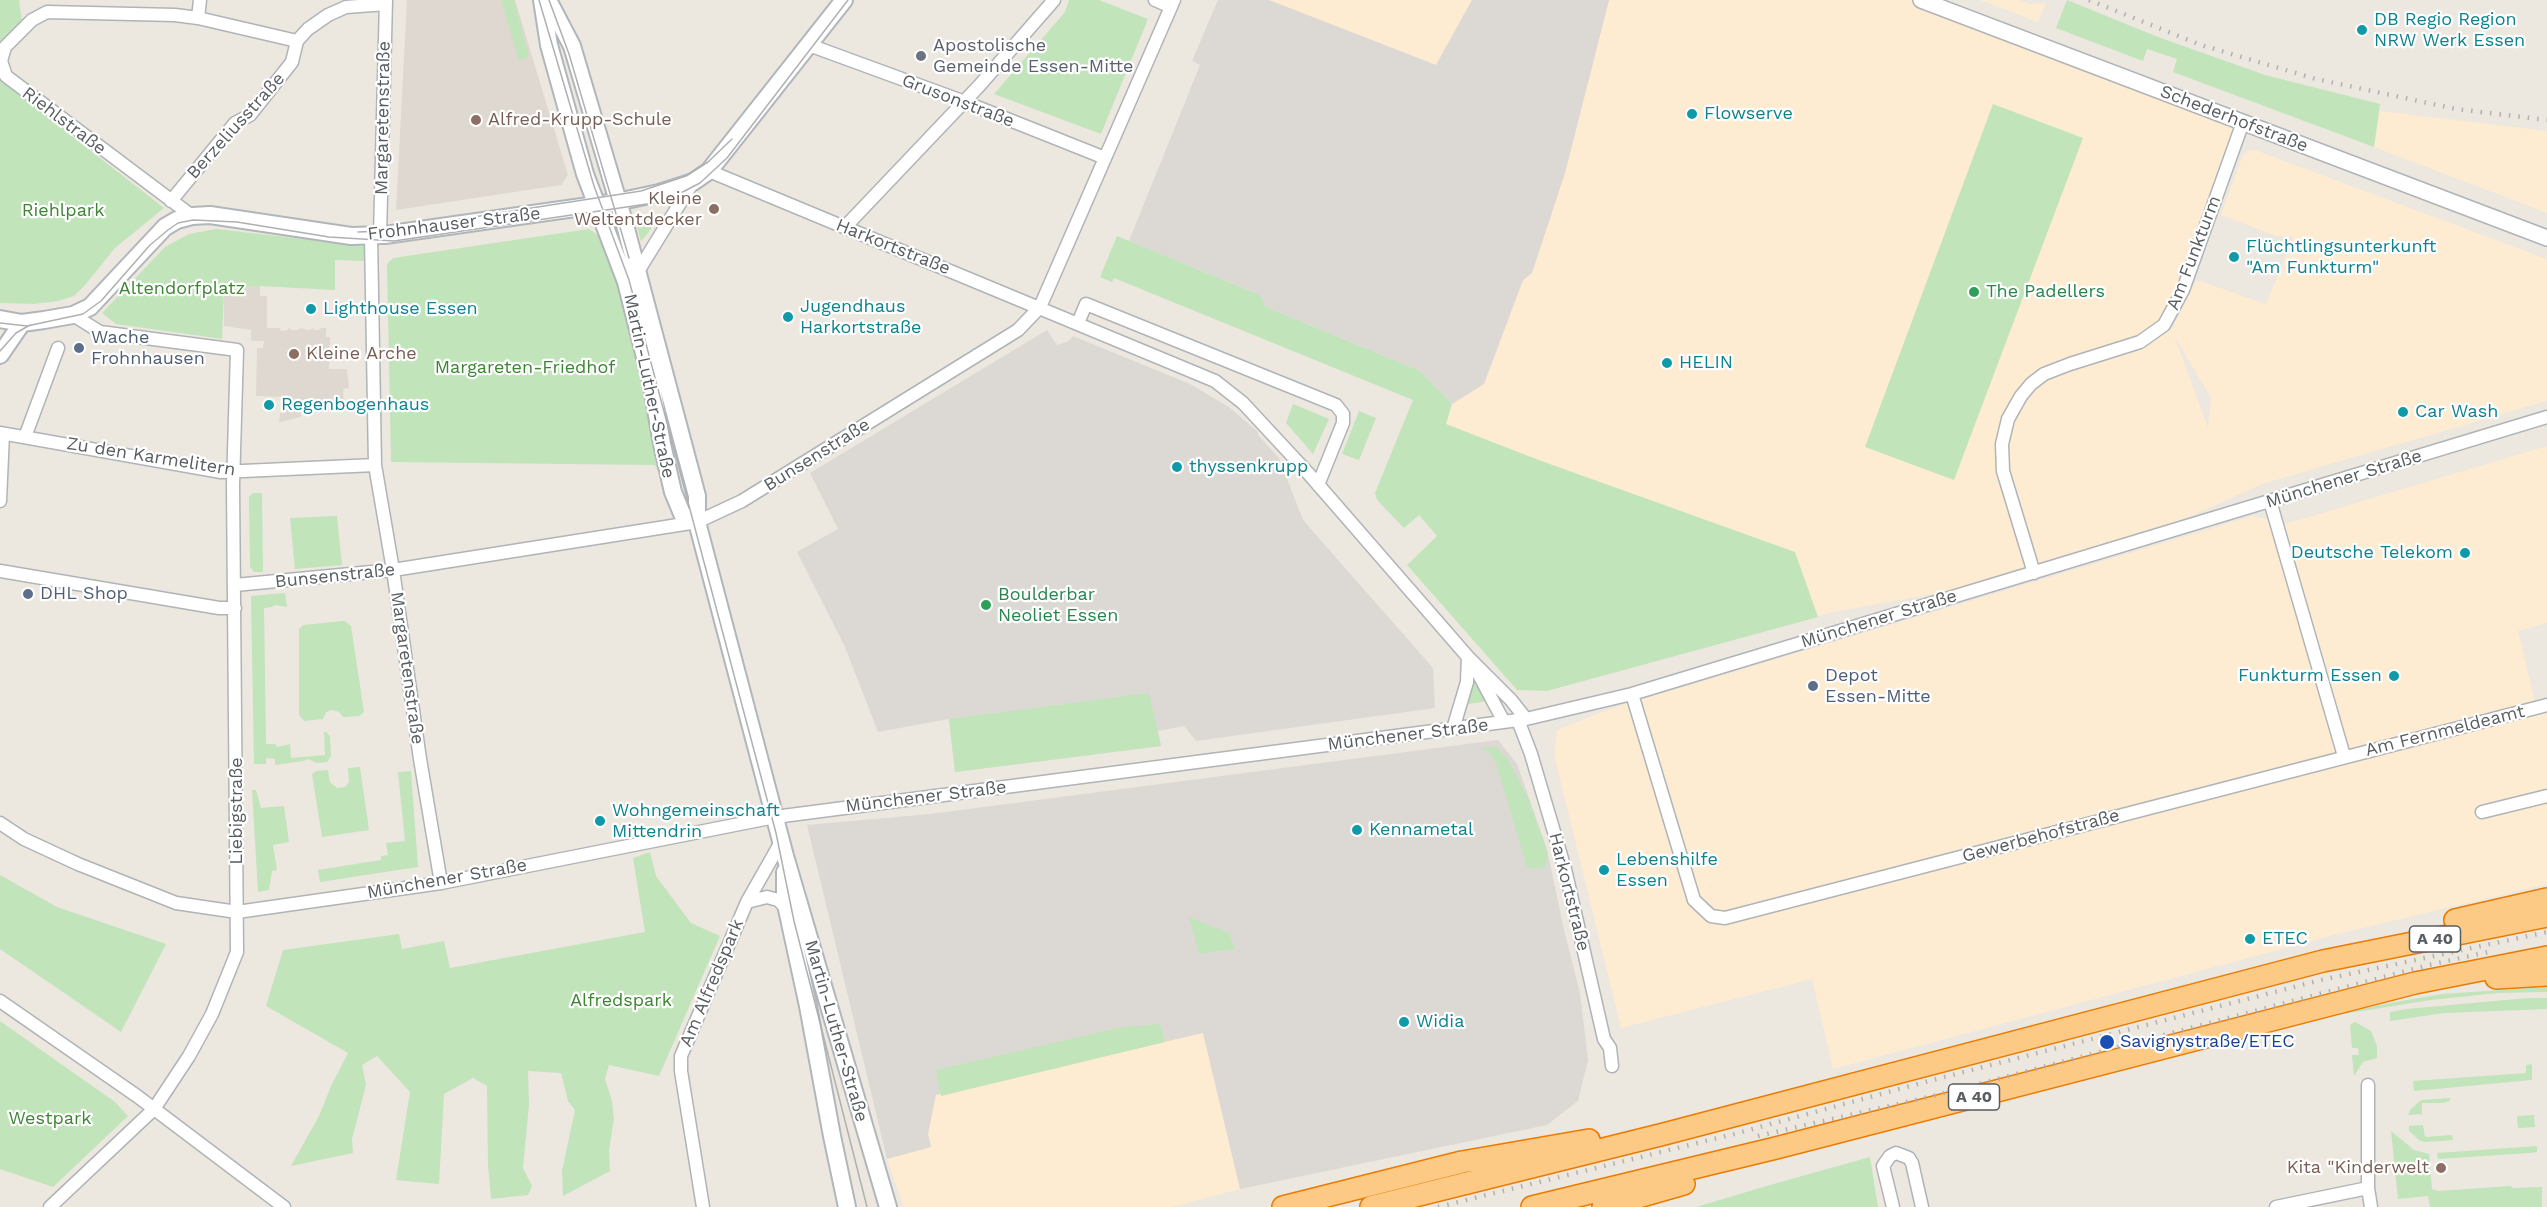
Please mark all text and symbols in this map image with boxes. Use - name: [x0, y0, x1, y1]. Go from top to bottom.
- place label: DB Regio Region NRW Werk Essen: [2374, 9, 2525, 52]
- marker: DB Regio Region NRW Werk Essen: [2355, 23, 2369, 37]
- place label: Apostolische Gemeinde Essen-Mitte: [933, 35, 1133, 78]
- street label: Margaretenstraße: [371, 41, 395, 195]
- marker: Apostolische Gemeinde Essen-Mitte: [914, 49, 928, 63]
- street label: Berzeliusstraße: [182, 68, 290, 184]
- street label: Grusonstraße: [899, 70, 1017, 132]
- street label: Schederhofstraße: [2157, 81, 2311, 157]
- street label: Riehlstraße: [18, 82, 110, 160]
- place label: Flowserve: [1704, 103, 1793, 125]
- marker: Flowserve: [1685, 107, 1699, 121]
- place label: Alfred-Krupp-Schule: [488, 109, 672, 131]
- marker: Alfred-Krupp-Schule: [469, 113, 483, 127]
- place label: Kleine Weltentdecker: [574, 188, 702, 230]
- street label: Am Funkturm: [2162, 193, 2226, 313]
- park label: Riehlpark: [22, 200, 104, 222]
- marker: Kleine Weltentdecker: [707, 202, 721, 216]
- street label: Frohnhauser Straße: [366, 203, 542, 245]
- street label: Harkortstraße: [833, 214, 953, 280]
- place label: Flüchtlingsunterkunft "Am Funkturm": [2246, 236, 2436, 278]
- marker: Flüchtlingsunterkunft "Am Funkturm": [2227, 250, 2241, 264]
- park label: Altendorfplatz: [119, 278, 245, 300]
- place label: The Padellers: [1986, 281, 2105, 303]
- marker: The Padellers: [1967, 285, 1981, 299]
- street label: Martin-Luther-Straße: [619, 292, 679, 480]
- place label: Jugendhaus Harkortstraße: [800, 296, 921, 338]
- place label: Lighthouse Essen: [323, 298, 478, 320]
- marker: Lighthouse Essen: [304, 302, 318, 316]
- marker: Jugendhaus Harkortstraße: [781, 310, 795, 324]
- place label: Wache Frohnhausen: [91, 327, 205, 370]
- marker: Wache Frohnhausen: [72, 341, 86, 355]
- place label: Kleine Arche: [306, 343, 417, 365]
- marker: Kleine Arche: [287, 347, 301, 361]
- place label: HELIN: [1679, 352, 1733, 374]
- marker: HELIN: [1660, 356, 1674, 370]
- park label: Margareten-Friedhof: [435, 357, 615, 379]
- place label: Regenbogenhaus: [281, 394, 429, 416]
- marker: Regenbogenhaus: [262, 398, 276, 412]
- place label: Car Wash: [2415, 401, 2498, 423]
- marker: Car Wash: [2396, 405, 2410, 419]
- street label: Bunsenstraße: [760, 414, 874, 496]
- street label: Zu den Karmelitern: [65, 433, 237, 481]
- street label: Münchener Straße: [2263, 445, 2425, 513]
- place label: thyssenkrupp: [1189, 456, 1308, 478]
- marker: thyssenkrupp: [1170, 460, 1184, 474]
- place label: Deutsche Telekom: [2291, 542, 2453, 564]
- marker: Deutsche Telekom: [2458, 546, 2472, 560]
- street label: Bunsenstraße: [274, 559, 396, 593]
- place label: DHL Shop: [40, 583, 128, 605]
- place label: Boulderbar Neoliet Essen: [998, 584, 1118, 626]
- street label: Münchener Straße: [1798, 585, 1960, 653]
- marker: DHL Shop: [21, 587, 35, 601]
- street label: Margaretenstraße: [386, 590, 428, 746]
- marker: Boulderbar Neoliet Essen: [979, 598, 993, 612]
- place label: Depot Essen-Mitte: [1825, 665, 1931, 708]
- place label: Funkturm Essen: [2238, 665, 2382, 687]
- marker: Funkturm Essen: [2387, 669, 2401, 683]
- marker: Depot Essen-Mitte: [1806, 679, 1820, 693]
- street label: Am Fernmeldeamt: [2363, 701, 2527, 761]
- street label: Münchener Straße: [1326, 714, 1490, 756]
- street label: Liebigstraße: [226, 757, 248, 865]
- street label: Münchener Straße: [844, 776, 1008, 818]
- place label: Wohngemeinschaft Mittendrin: [612, 800, 780, 842]
- street label: Gewerbehofstraße: [1960, 805, 2122, 867]
- marker: Wohngemeinschaft Mittendrin: [593, 814, 607, 828]
- place label: Kennametal: [1369, 819, 1473, 841]
- marker: Kennametal: [1350, 823, 1364, 837]
- street label: Harkortstraße: [1544, 830, 1594, 954]
- place label: Lebenshilfe Essen: [1616, 849, 1718, 892]
- street label: Münchener Straße: [365, 854, 529, 904]
- marker: Lebenshilfe Essen: [1597, 863, 1611, 877]
- street label: Am Alfredspark: [675, 916, 749, 1050]
- road number: A 40: [2410, 926, 2460, 952]
- place label: ETEC: [2262, 928, 2308, 950]
- marker: ETEC: [2243, 932, 2257, 946]
- street label: Martin-Luther-Straße: [800, 938, 872, 1124]
- park label: Alfredspark: [570, 990, 672, 1012]
- place label: Widia: [1416, 1011, 1464, 1033]
- marker: Widia: [1397, 1015, 1411, 1029]
- place label: Savignystraße/ETEC: [2120, 1031, 2294, 1053]
- marker: Savignystraße/ETEC: [2098, 1033, 2116, 1051]
- road number: A 40: [1948, 1084, 2000, 1110]
- park label: Westpark: [8, 1108, 92, 1130]
- place label: Kita "Kinderwelt: [2287, 1157, 2429, 1179]
- marker: Kita "Kinderwelt: [2434, 1161, 2448, 1175]

